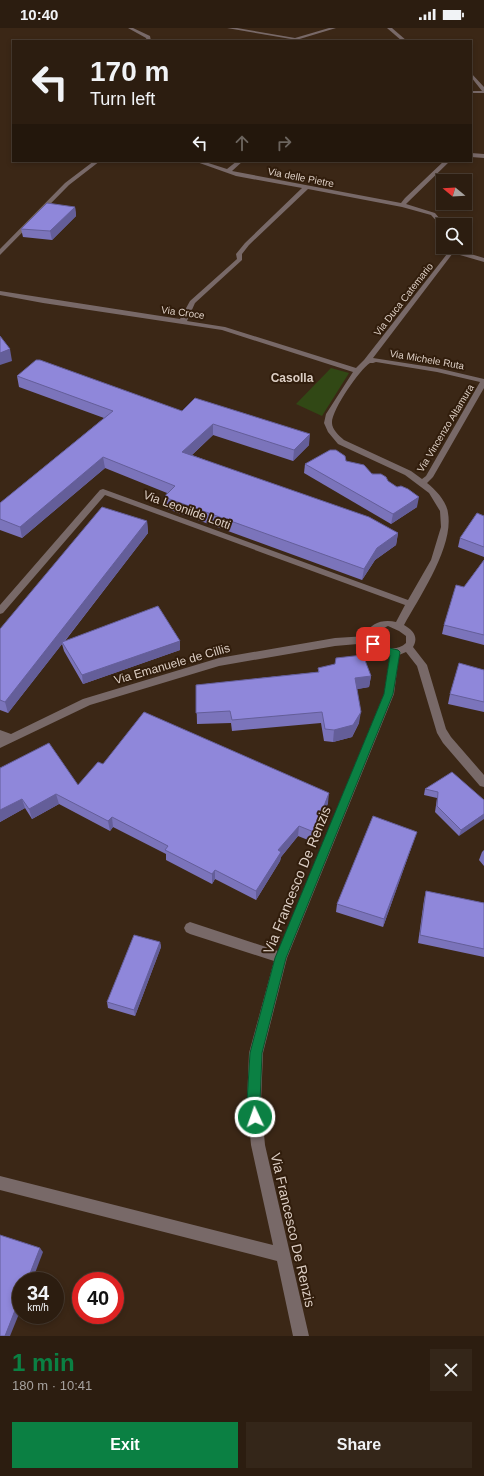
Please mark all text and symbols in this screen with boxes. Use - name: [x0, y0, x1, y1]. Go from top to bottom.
- text: 10:40: [20, 6, 58, 23]
- icon: left: [24, 56, 76, 108]
- text: 170 m: [90, 56, 169, 87]
- text: Turn left: [90, 89, 155, 109]
- icon: left: [189, 132, 211, 154]
- icon: ahead: [231, 132, 253, 154]
- icon: right: [273, 132, 295, 154]
- street label: Via delle Pietre: [267, 166, 335, 189]
- north arrow: [436, 174, 472, 210]
- map controls: [436, 174, 472, 254]
- button: search: [436, 218, 472, 254]
- street label: Via Duca Catemario: [372, 260, 435, 338]
- street label: Via Croce: [161, 304, 206, 321]
- street label: Via Michele Ruta: [389, 348, 465, 372]
- district label: Casolla: [271, 371, 314, 385]
- street label: Via Vincenzo Altamura: [415, 382, 476, 474]
- street label: Via Leonilde Lotti: [141, 488, 233, 532]
- pin: [356, 627, 390, 661]
- icon: arrive: [362, 633, 384, 655]
- street label: Via Emanuele de Cillis: [112, 641, 232, 687]
- street label: Via Francesco De Renzis: [260, 804, 334, 956]
- position arrow: [234, 1096, 276, 1138]
- street label: Via Francesco De Renzis: [267, 1151, 319, 1309]
- speed limit sign: 40: [72, 1272, 124, 1324]
- text: 34: [27, 1282, 49, 1304]
- text: km/h: [27, 1302, 49, 1313]
- text: 1 min: [12, 1349, 75, 1376]
- button: close: [430, 1349, 472, 1391]
- text: 180 m · 10:41: [12, 1378, 92, 1393]
- button: Exit: [12, 1422, 238, 1468]
- button: Share: [246, 1422, 472, 1468]

